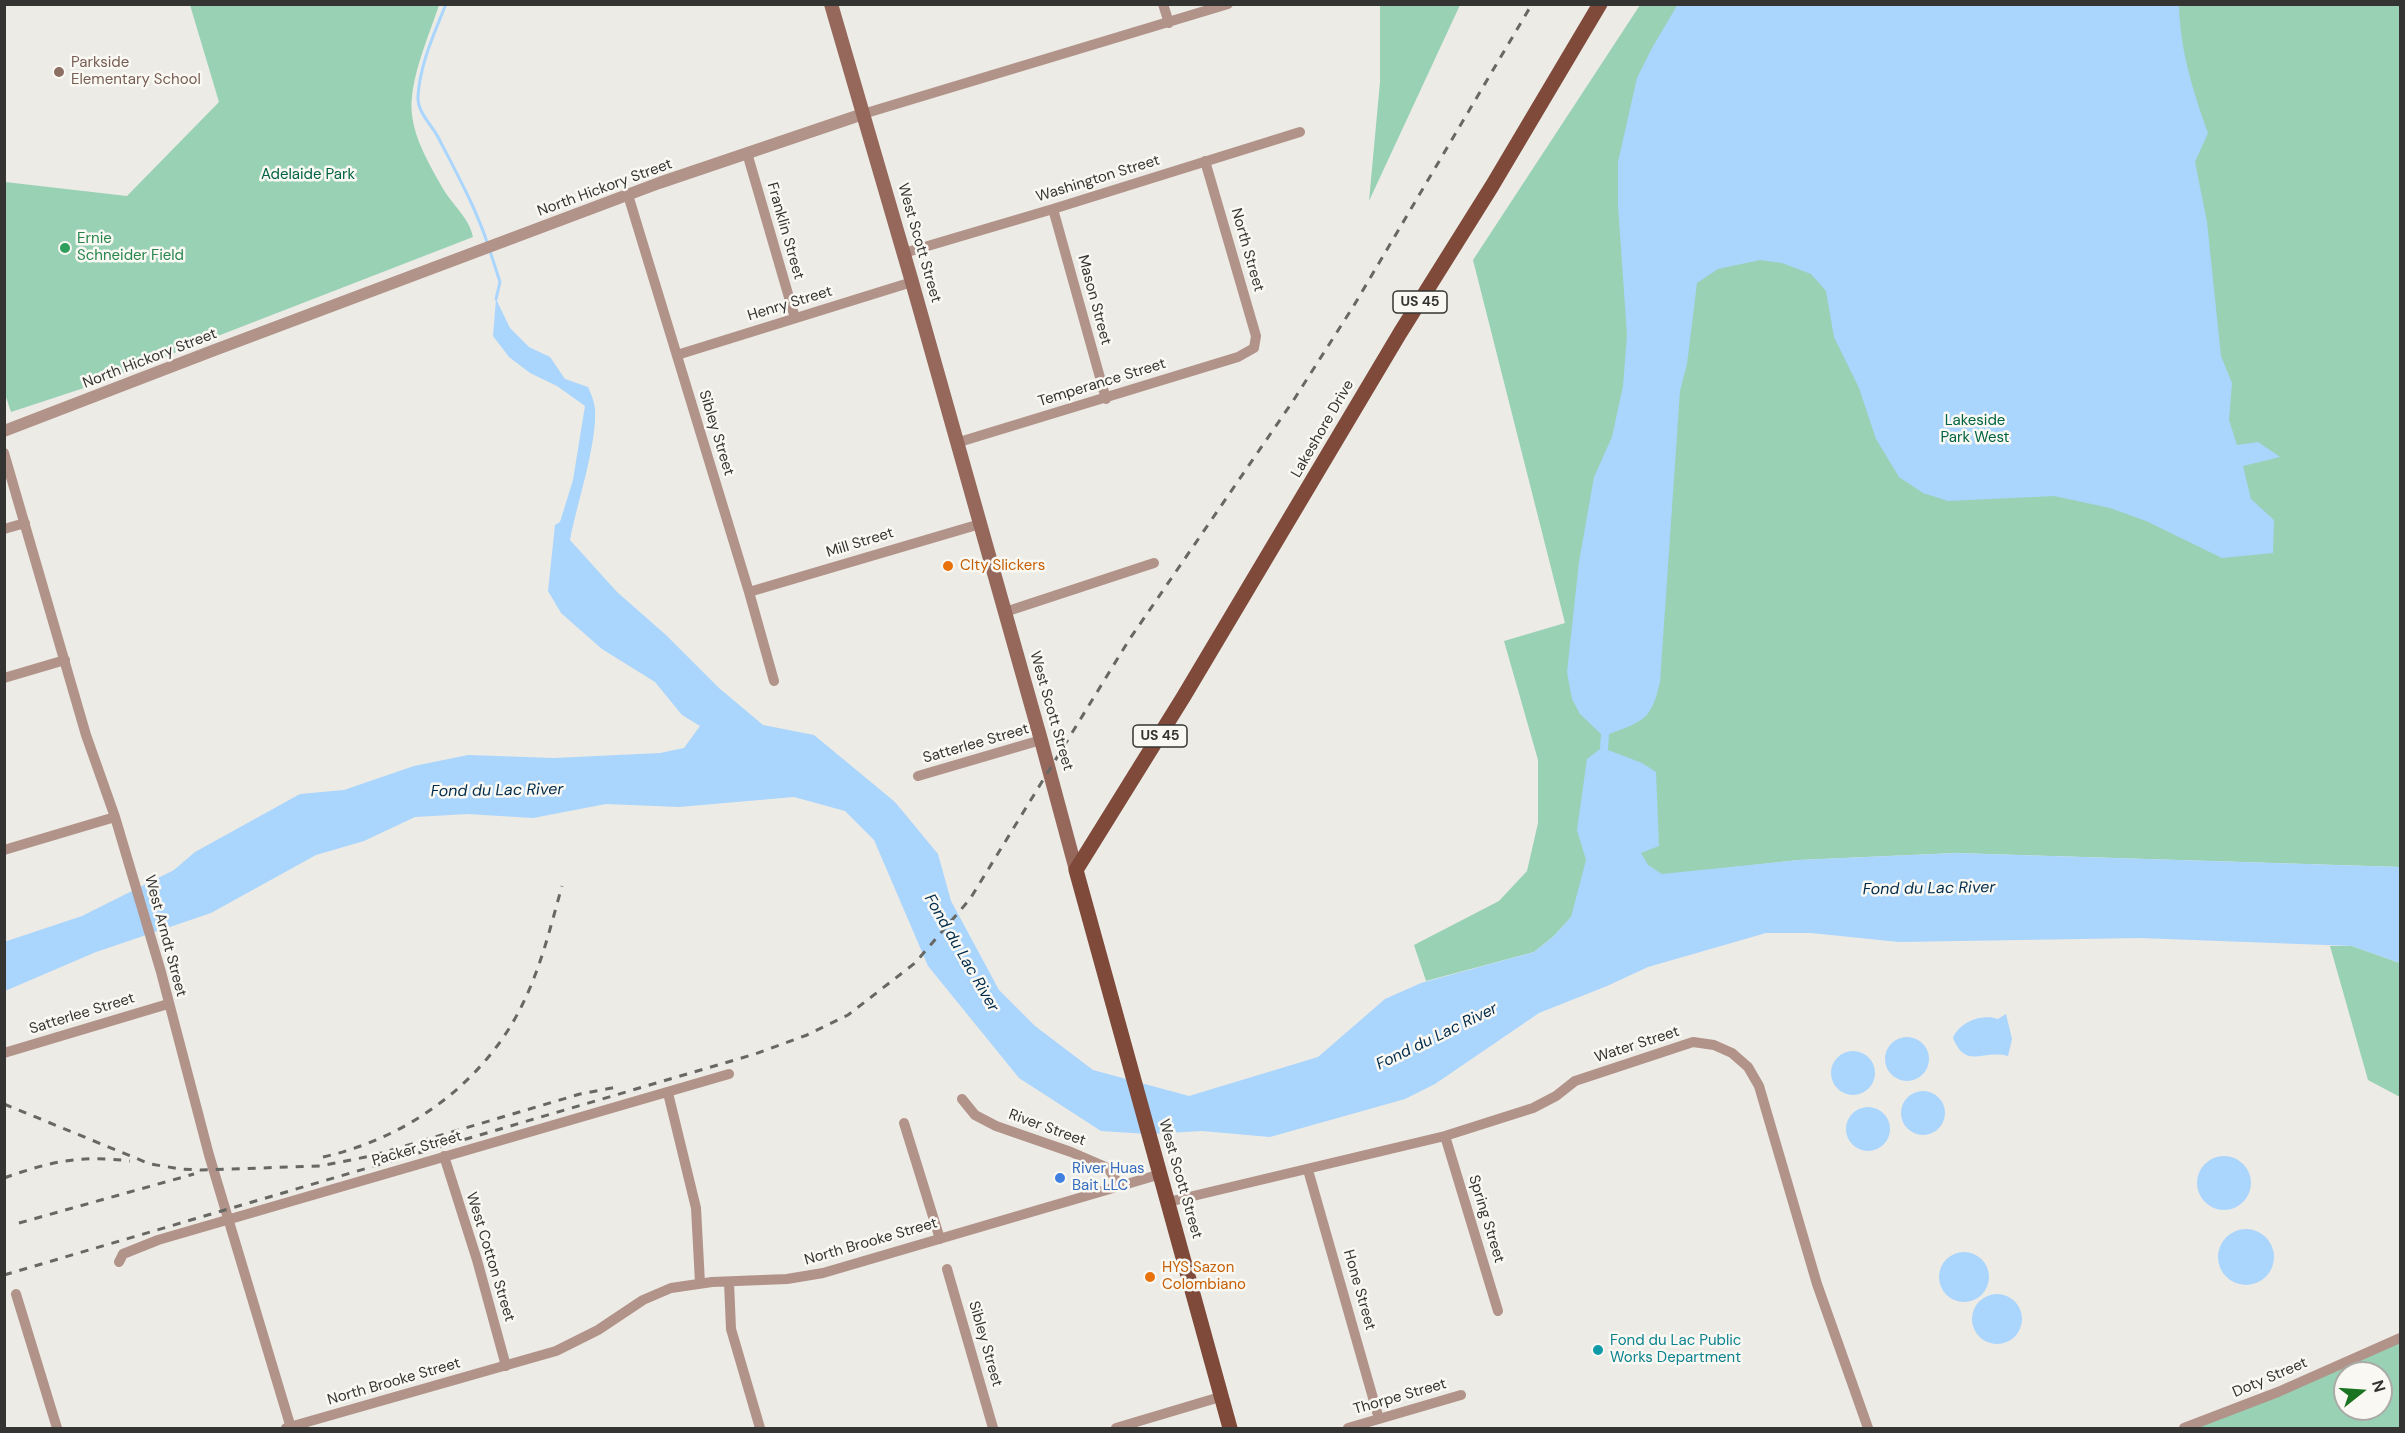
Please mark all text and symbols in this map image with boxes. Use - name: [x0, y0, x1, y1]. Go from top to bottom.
- place label: Parkside Elementary School: [71, 54, 201, 89]
- marker: Parkside Elementary School: [52, 65, 66, 79]
- street label: Washington Street: [1034, 152, 1162, 206]
- street label: North Hickory Street: [535, 155, 675, 221]
- park label: Adelaide Park: [261, 166, 355, 184]
- street label: Franklin Street: [763, 180, 807, 282]
- street label: West Scott Street: [893, 181, 945, 305]
- street label: North Street: [1227, 206, 1267, 294]
- place label: Ernie Schneider Field: [77, 230, 184, 265]
- marker: Ernie Schneider Field: [58, 241, 72, 255]
- street label: Mason Street: [1073, 253, 1115, 347]
- street label: Henry Street: [745, 283, 835, 325]
- road number: US 45: [1393, 291, 1447, 313]
- street label: North Hickory Street: [80, 325, 220, 393]
- street label: Temperance Street: [1036, 355, 1168, 411]
- street label: Lakeshore Drive: [1288, 377, 1358, 481]
- street label: Sibley Street: [695, 388, 737, 478]
- park label: Lakeside Park West: [1941, 412, 2009, 447]
- street label: Mill Street: [824, 524, 896, 562]
- place label: CIty Slickers: [960, 557, 1045, 575]
- marker: CIty Slickers: [941, 559, 955, 573]
- street label: West Scott Street: [1025, 649, 1077, 773]
- street label: Satterlee Street: [921, 720, 1031, 768]
- road number: US 45: [1133, 725, 1187, 747]
- water label: Fond du Lac River: [431, 780, 563, 802]
- street label: West Arndt Street: [140, 873, 190, 999]
- water label: Fond du Lac River: [1863, 878, 1995, 900]
- water label: Fond du Lac River: [920, 891, 1002, 1015]
- street label: Satterlee Street: [27, 989, 137, 1039]
- water label: Fond du Lac River: [1373, 999, 1501, 1075]
- street label: Water Street: [1592, 1023, 1682, 1067]
- street label: River Street: [1006, 1106, 1088, 1150]
- street label: West Scott Street: [1154, 1117, 1206, 1241]
- street label: Packer Street: [370, 1128, 464, 1170]
- place label: River Huas Bait LLC: [1072, 1160, 1145, 1195]
- marker: River Huas Bait LLC: [1053, 1171, 1067, 1185]
- street label: Spring Street: [1464, 1173, 1508, 1265]
- street label: West Cotton Street: [462, 1190, 518, 1324]
- street label: North Brooke Street: [802, 1214, 940, 1270]
- street label: Hone Street: [1339, 1248, 1379, 1332]
- place label: HYS Sazon Colombiano: [1162, 1259, 1246, 1294]
- marker: HYS Sazon Colombiano: [1143, 1270, 1157, 1284]
- street label: Sibley Street: [964, 1299, 1006, 1389]
- place label: Fond du Lac Public Works Department: [1610, 1332, 1741, 1367]
- marker: Fond du Lac Public Works Department: [1591, 1343, 1605, 1357]
- street label: North Brooke Street: [325, 1354, 463, 1410]
- street label: Doty Street: [2230, 1354, 2310, 1402]
- north arrow: [2333, 1361, 2393, 1421]
- street label: Thorpe Street: [1351, 1375, 1449, 1419]
- text: N: [2367, 1378, 2391, 1395]

